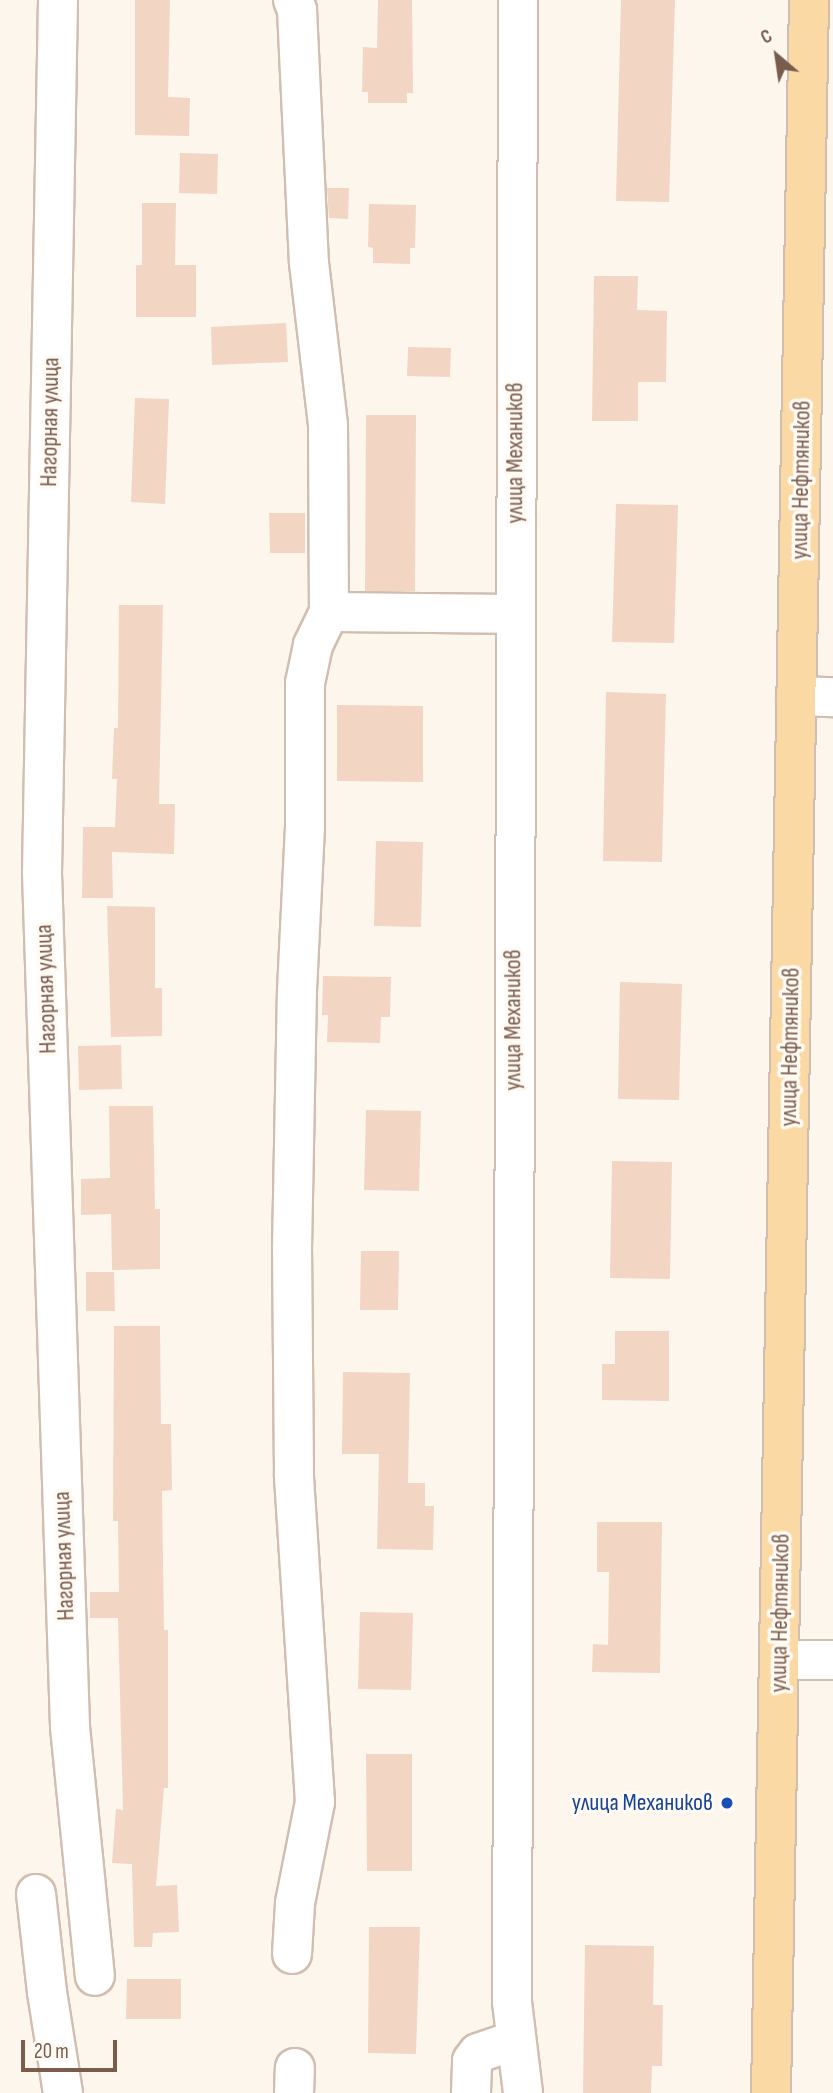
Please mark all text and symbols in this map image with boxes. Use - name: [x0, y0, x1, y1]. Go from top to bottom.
- north arrow: [742, 21, 812, 91]
- text: С: [757, 25, 776, 50]
- street label: Нагорная улица: [34, 357, 66, 487]
- street label: улица Механиков: [501, 382, 529, 524]
- street label: улица Нефтяников: [785, 400, 817, 560]
- street label: Нагорная улица: [29, 924, 63, 1054]
- street label: улица Механиков: [499, 949, 527, 1091]
- street label: улица Нефтяников: [774, 967, 806, 1127]
- street label: Нагорная улица: [47, 1491, 81, 1621]
- street label: улица Нефтяников: [764, 1533, 796, 1693]
- place label: улица Механиков: [572, 1789, 713, 1817]
- marker: улица Механиков: [719, 1795, 735, 1811]
- scale bar: [24, 2026, 121, 2070]
- text: 20 m: [34, 2039, 69, 2064]

